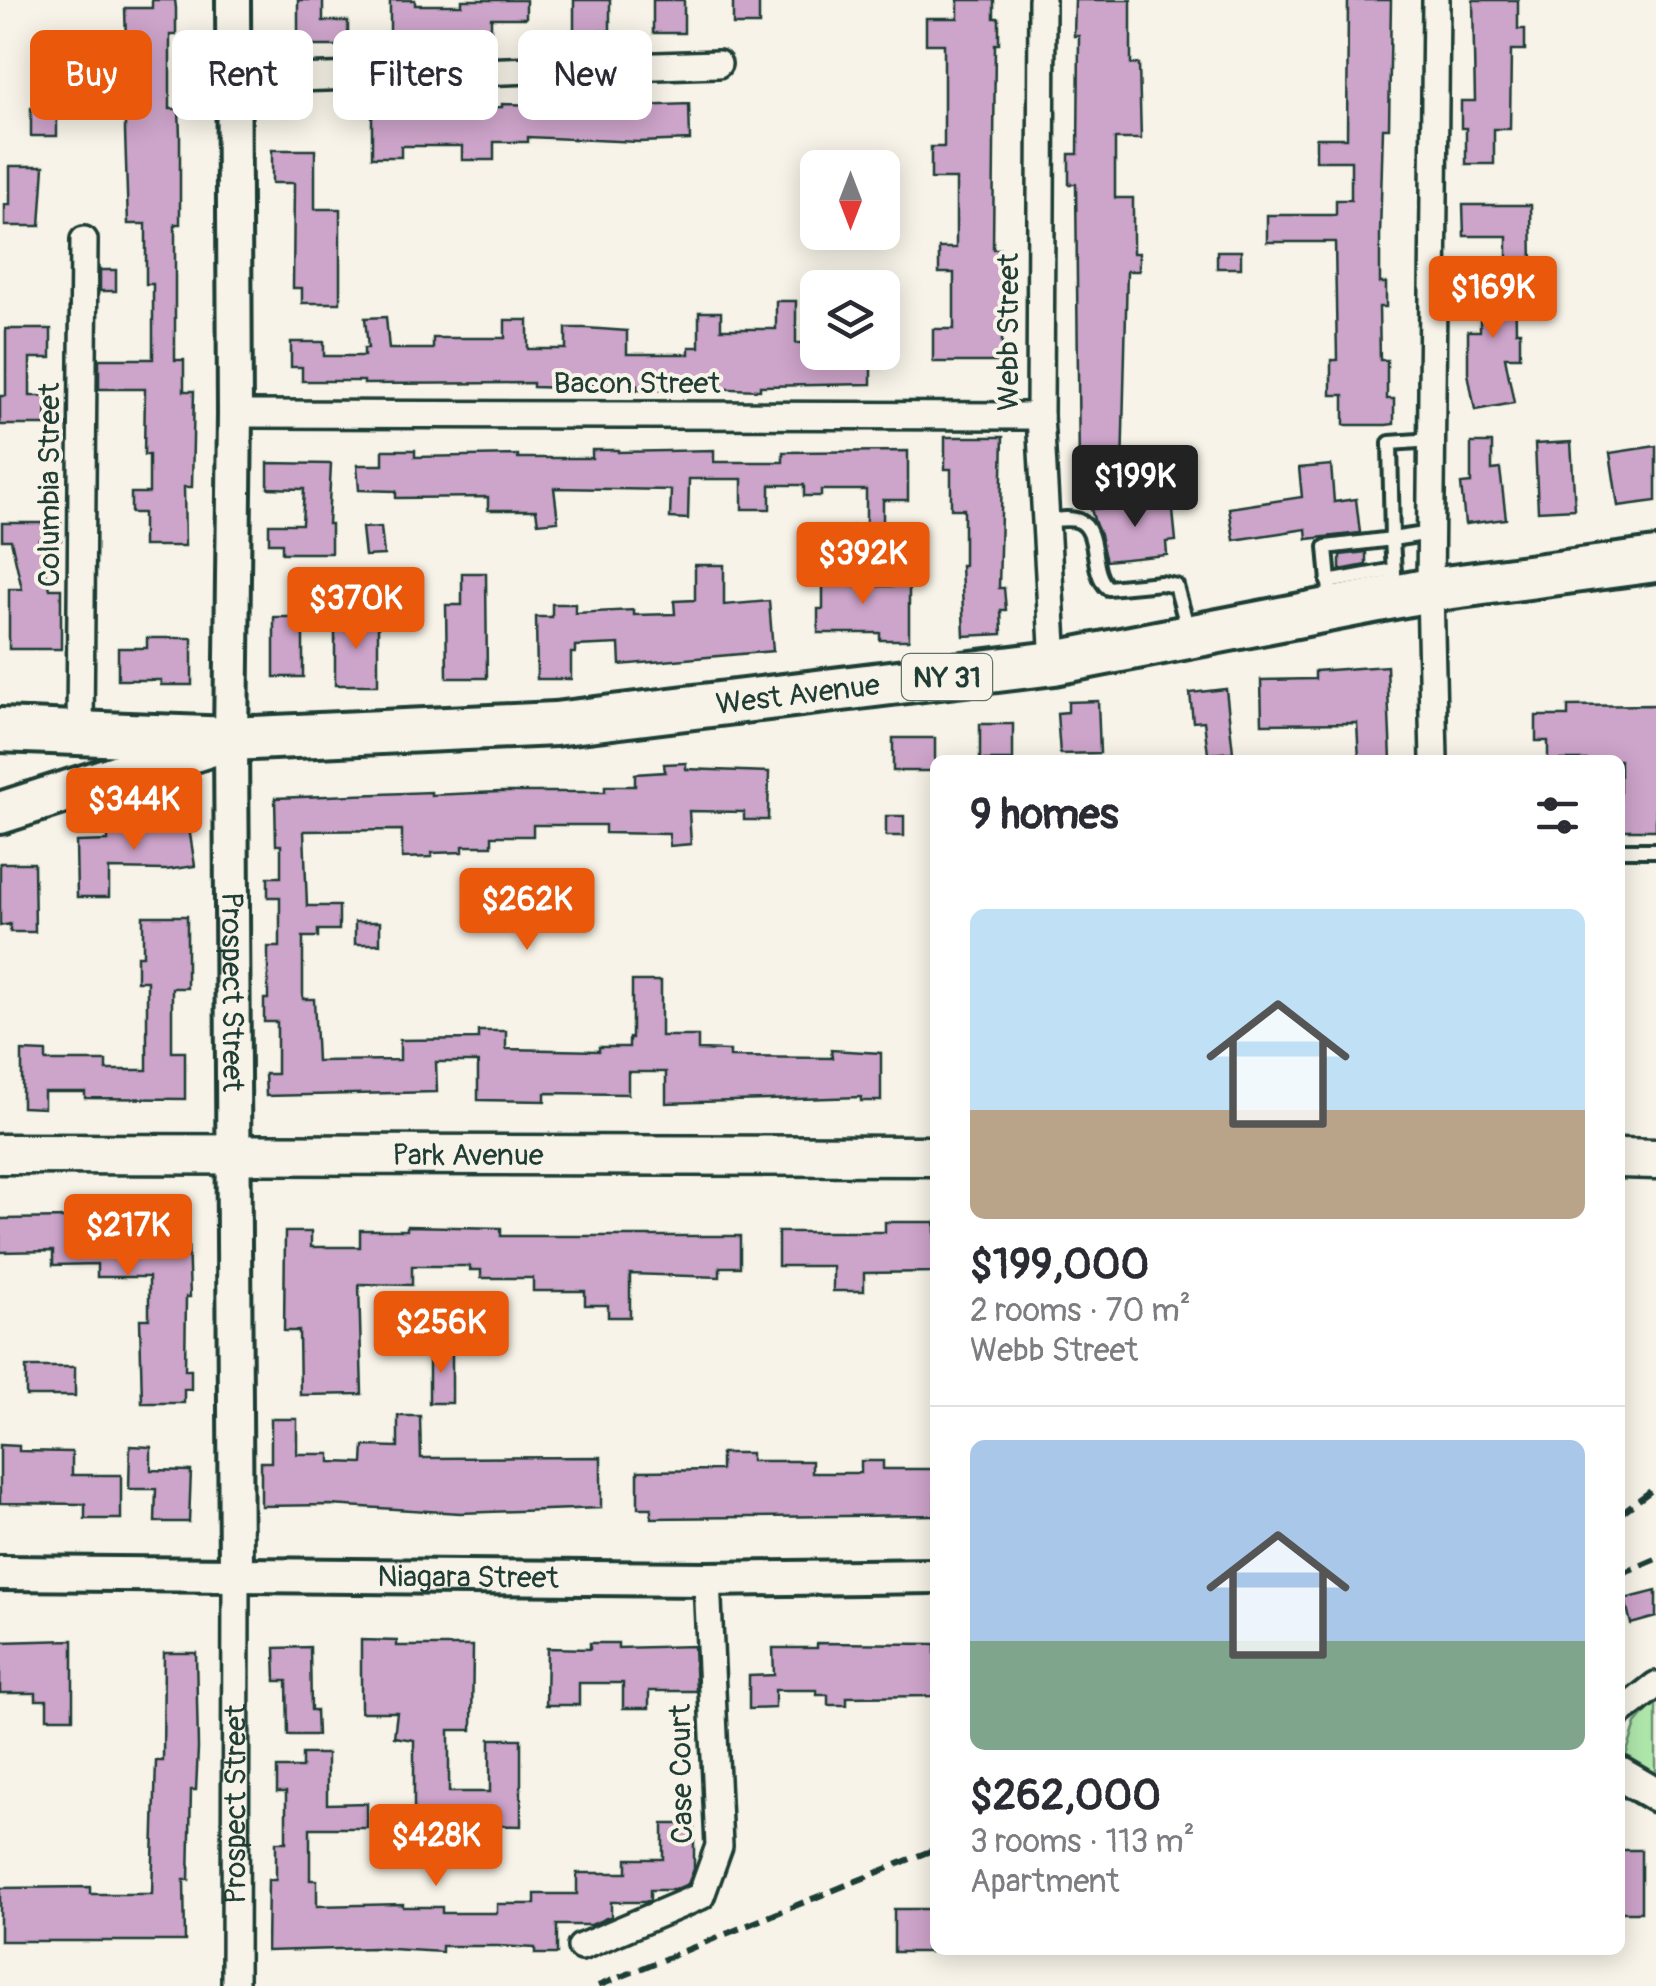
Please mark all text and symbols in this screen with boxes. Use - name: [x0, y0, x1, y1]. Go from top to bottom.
- chip: Buy: [30, 30, 152, 120]
- chip: Rent: [172, 30, 313, 120]
- chip: Filters: [333, 30, 498, 120]
- chip: New: [518, 30, 652, 120]
- north arrow: [800, 150, 900, 250]
- map controls: [800, 150, 900, 370]
- street label: Webb Street: [990, 252, 1027, 411]
- pin: $169K: [1423, 256, 1563, 341]
- text: $169K: [1451, 268, 1535, 308]
- button: layers: [800, 270, 900, 370]
- street label: Bacon Street: [554, 365, 721, 402]
- street label: Columbia Street: [31, 382, 68, 587]
- pin: $199K: [1065, 445, 1205, 530]
- text: $199K: [1094, 457, 1176, 497]
- pin: $392K: [793, 522, 933, 607]
- text: $392K: [819, 534, 907, 574]
- pin: $370K: [286, 567, 426, 652]
- text: $370K: [309, 579, 403, 619]
- road number: NY 31: [902, 654, 992, 700]
- street label: West Avenue: [714, 666, 882, 723]
- pin: $344K: [64, 768, 204, 853]
- text: $344K: [88, 780, 180, 820]
- icon: filters: [1530, 788, 1585, 843]
- text: 9 homes: [970, 789, 1119, 841]
- pin: $262K: [457, 868, 597, 953]
- text: $262K: [481, 880, 573, 920]
- street label: Prospect Street: [213, 892, 251, 1093]
- icon: home: [1188, 974, 1368, 1154]
- street label: Park Avenue: [392, 1137, 544, 1174]
- pin: $217K: [58, 1194, 198, 1279]
- text: $217K: [86, 1206, 170, 1246]
- text: $199,000: [970, 1239, 1149, 1291]
- pin: $256K: [371, 1291, 511, 1376]
- text: 2 rooms · 70 m²: [970, 1291, 1191, 1331]
- text: $256K: [396, 1303, 486, 1343]
- text: Webb Street: [970, 1331, 1138, 1371]
- icon: home: [1188, 1505, 1368, 1685]
- street label: Niagara Street: [377, 1558, 560, 1597]
- street label: Prospect Street: [217, 1703, 255, 1904]
- street label: Case Court: [662, 1703, 701, 1844]
- text: $262,000: [970, 1770, 1161, 1822]
- pin: $428K: [366, 1804, 506, 1889]
- text: $428K: [391, 1816, 481, 1856]
- text: 3 rooms · 113 m²: [970, 1822, 1195, 1862]
- text: Apartment: [970, 1862, 1119, 1902]

